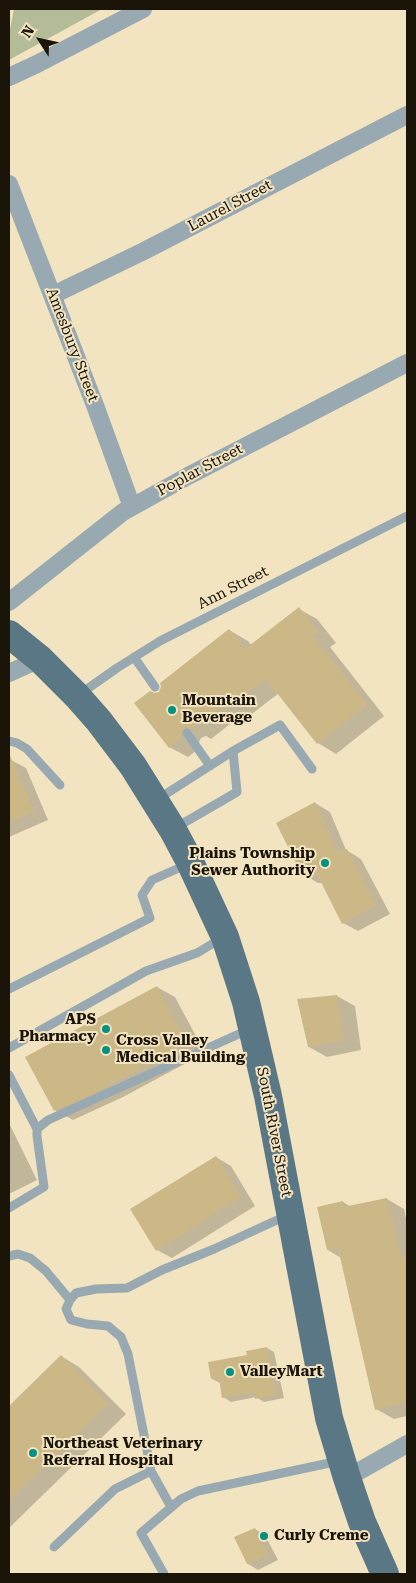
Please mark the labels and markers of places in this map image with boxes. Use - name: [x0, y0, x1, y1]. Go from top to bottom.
- place label: Mountain Beverage: [182, 692, 256, 727]
- marker: Mountain Beverage: [166, 704, 178, 716]
- place label: Plains Township Sewer Authority: [189, 845, 315, 880]
- marker: Plains Township Sewer Authority: [319, 857, 331, 869]
- place label: APS Pharmacy: [19, 1011, 96, 1046]
- marker: APS Pharmacy: [100, 1023, 112, 1035]
- place label: Cross Valley Medical Building: [116, 1032, 245, 1067]
- marker: Cross Valley Medical Building: [100, 1044, 112, 1056]
- place label: ValleyMart: [240, 1363, 322, 1381]
- marker: ValleyMart: [224, 1366, 236, 1378]
- place label: Northeast Veterinary Referral Hospital: [43, 1435, 202, 1470]
- marker: Northeast Veterinary Referral Hospital: [27, 1447, 39, 1459]
- place label: Curly Creme: [274, 1527, 369, 1545]
- marker: Curly Creme: [258, 1530, 270, 1542]

